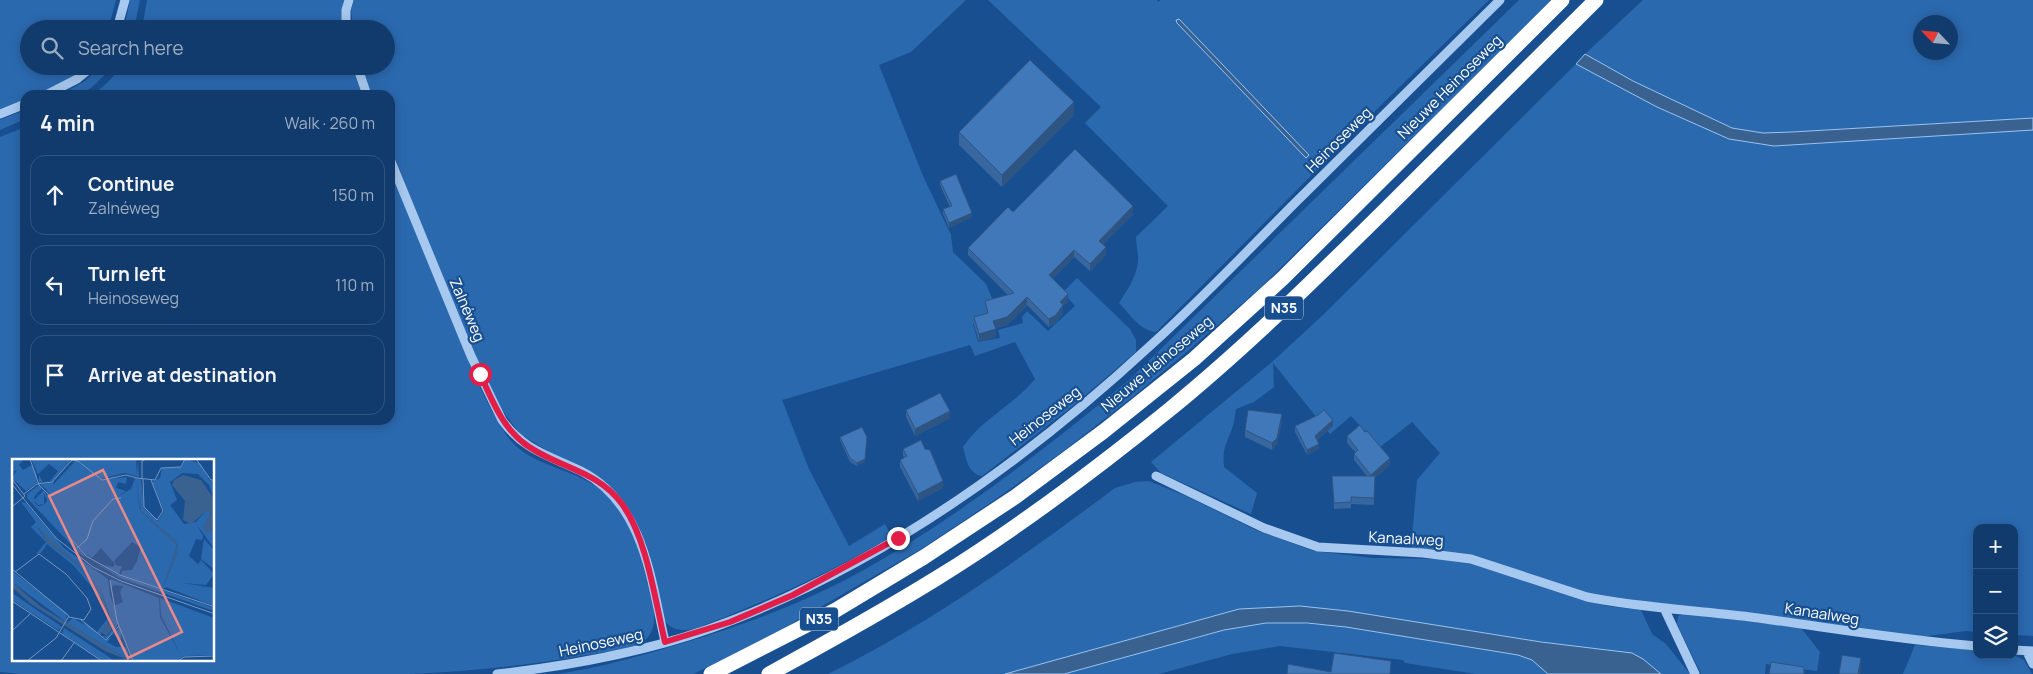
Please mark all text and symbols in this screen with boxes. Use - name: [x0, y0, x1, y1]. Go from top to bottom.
- north arrow: [1913, 15, 1958, 60]
- search box: [20, 20, 395, 75]
- street label: Nieuwe Heinoseweg: [1393, 30, 1507, 144]
- icon: search: [38, 34, 66, 62]
- text: Search here: [78, 35, 184, 61]
- street label: Heinoseweg: [1301, 102, 1376, 177]
- text: 4 min: [40, 109, 95, 137]
- text: Walk · 260 m: [285, 112, 375, 134]
- text: Continue: [88, 171, 174, 197]
- icon: ahead: [41, 181, 69, 209]
- text: 150 m: [332, 184, 374, 206]
- text: Zalnéweg: [88, 197, 160, 219]
- text: Turn left: [88, 261, 166, 287]
- icon: left: [41, 271, 69, 299]
- text: 110 m: [335, 274, 374, 296]
- street label: Zalnéweg: [445, 275, 490, 345]
- text: Heinoseweg: [88, 287, 179, 309]
- road number: N35: [1265, 296, 1303, 320]
- street label: Nieuwe Heinoseweg: [1096, 311, 1217, 417]
- icon: arrive: [41, 361, 69, 389]
- text: Arrive at destination: [88, 362, 277, 388]
- route start: [469, 363, 492, 386]
- street label: Heinoseweg: [1005, 381, 1085, 450]
- inset map: [12, 459, 215, 662]
- map controls: [1973, 524, 2018, 659]
- button: +: [1973, 524, 2018, 569]
- street label: Kanaalweg: [1368, 526, 1444, 551]
- route end: [887, 527, 910, 550]
- button: −: [1973, 569, 2018, 614]
- street label: Kanaalweg: [1783, 597, 1861, 630]
- road number: N35: [800, 608, 838, 630]
- button: layers: [1973, 614, 2018, 659]
- street label: Heinoseweg: [557, 623, 645, 662]

